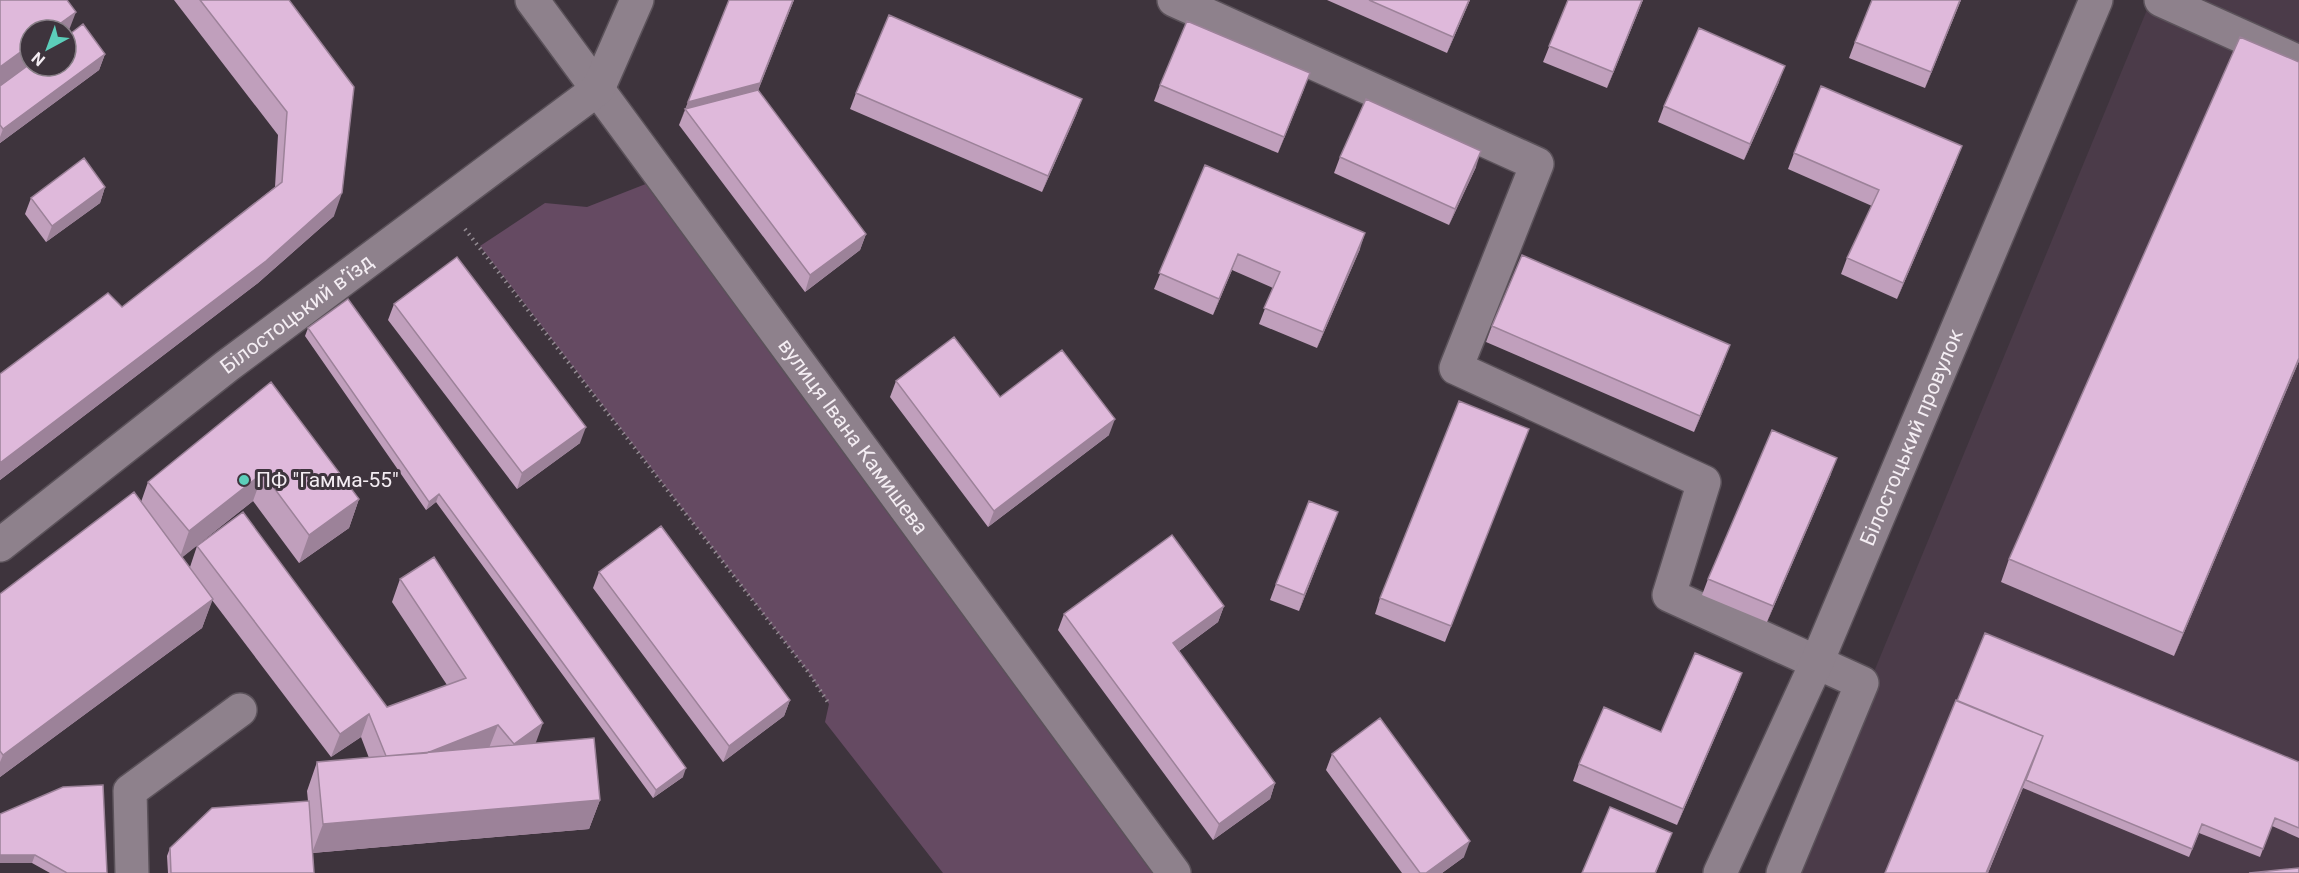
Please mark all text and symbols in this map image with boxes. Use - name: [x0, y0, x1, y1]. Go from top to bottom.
- north arrow: [18, 18, 78, 78]
- text: N: [28, 48, 49, 70]
- street label: Білостоцький в’їзд: [216, 249, 378, 379]
- street label: Білостоцький провулок: [1855, 325, 1968, 549]
- street label: вулиця Івана Камишева: [773, 334, 933, 539]
- place label: ПФ "Гамма-55": [256, 468, 399, 492]
- marker: ПФ "Гамма-55": [237, 473, 251, 487]

